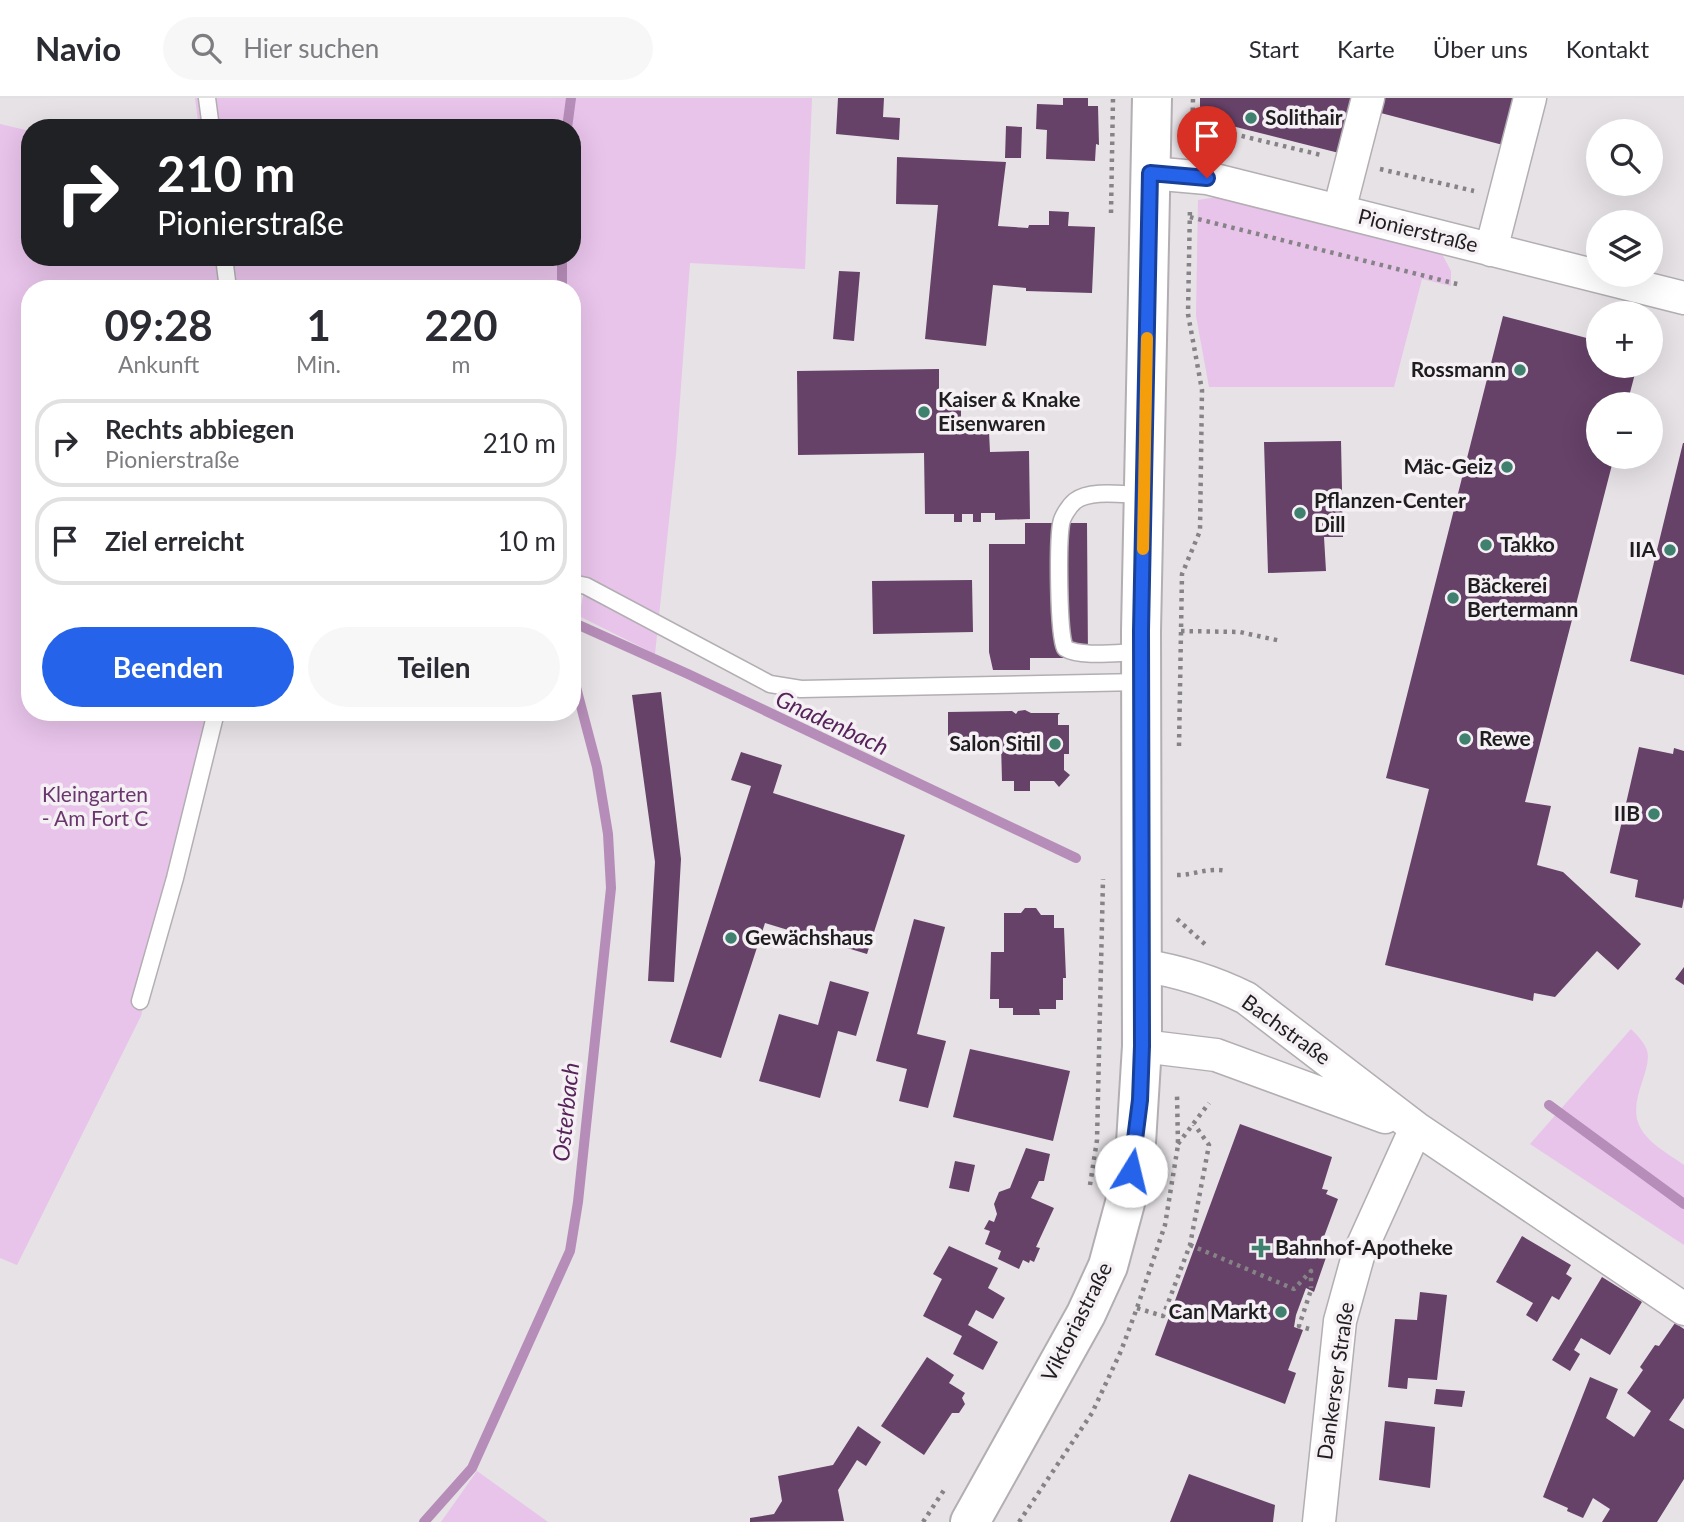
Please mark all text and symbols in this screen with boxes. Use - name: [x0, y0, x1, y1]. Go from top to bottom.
- search box: [163, 17, 653, 80]
- text: Navio: [35, 28, 121, 68]
- icon: search: [187, 29, 225, 67]
- text: Hier suchen: [243, 32, 379, 64]
- text: Start: [1249, 34, 1299, 63]
- text: Karte: [1337, 34, 1395, 63]
- text: Über uns: [1433, 34, 1528, 63]
- text: Kontakt: [1566, 34, 1649, 63]
- place label: Solithair: [1265, 104, 1343, 129]
- pin: [1177, 106, 1237, 178]
- marker: Solithair: [1243, 110, 1259, 126]
- icon: arrive: [1188, 117, 1226, 155]
- map controls: [1586, 119, 1663, 469]
- button: search: [1586, 119, 1663, 196]
- text: 210 m: [157, 144, 295, 202]
- icon: right: [42, 147, 133, 238]
- text: Pionierstraße: [157, 203, 344, 242]
- street label: Pionierstraße: [1356, 203, 1481, 257]
- button: layers: [1586, 210, 1663, 287]
- text: 09:28: [104, 300, 213, 350]
- text: 1: [306, 300, 331, 350]
- text: 220: [424, 300, 498, 350]
- button: +: [1586, 301, 1663, 378]
- text: Ankunft: [118, 350, 199, 378]
- text: Min.: [296, 350, 341, 378]
- text: m: [452, 350, 470, 378]
- place label: Rossmann: [1411, 356, 1506, 381]
- marker: Rossmann: [1512, 362, 1528, 378]
- place label: Kaiser & Knake Eisenwaren: [938, 386, 1080, 435]
- button: −: [1586, 392, 1663, 469]
- marker: Kaiser & Knake Eisenwaren: [916, 404, 932, 420]
- text: Rechts abbiegen: [105, 413, 294, 445]
- icon: right: [46, 424, 84, 462]
- text: 210 m: [483, 427, 556, 459]
- text: Pionierstraße: [105, 445, 239, 473]
- place label: Mäc-Geiz: [1404, 453, 1493, 478]
- marker: Mäc-Geiz: [1499, 459, 1515, 475]
- place label: Pflanzen-Center Dill: [1314, 487, 1466, 536]
- marker: Pflanzen-Center Dill: [1292, 505, 1308, 521]
- icon: arrive: [46, 522, 84, 560]
- text: Ziel erreicht: [105, 525, 244, 557]
- text: 10 m: [498, 525, 556, 557]
- place label: Takko: [1500, 531, 1555, 556]
- place label: IIA: [1629, 536, 1656, 561]
- marker: Takko: [1478, 537, 1494, 553]
- marker: IIA: [1662, 542, 1678, 558]
- place label: Bäckerei Bertermann: [1467, 572, 1578, 621]
- marker: Bäckerei Bertermann: [1445, 590, 1461, 606]
- button: Beenden: [42, 627, 294, 707]
- button: Teilen: [308, 627, 560, 707]
- water label: Gnadenbach: [772, 684, 893, 760]
- place label: Rewe: [1479, 725, 1531, 750]
- place label: Salon Sitil: [949, 730, 1041, 755]
- marker: Rewe: [1457, 731, 1473, 747]
- marker: Salon Sitil: [1047, 736, 1063, 752]
- park label: Kleingarten - Am Fort C: [42, 781, 148, 830]
- place label: IIB: [1614, 800, 1640, 825]
- marker: IIB: [1646, 806, 1662, 822]
- place label: Gewächshaus: [745, 924, 873, 949]
- marker: Gewächshaus: [723, 930, 739, 946]
- street label: Bachstraße: [1238, 988, 1336, 1069]
- water label: Osterbach: [546, 1061, 584, 1163]
- position arrow: [1094, 1134, 1168, 1208]
- place label: Bahnhof-Apotheke: [1275, 1234, 1453, 1259]
- marker: Bahnhof-Apotheke: [1253, 1240, 1269, 1256]
- street label: Viktoriastraße: [1035, 1258, 1116, 1385]
- place label: Can Markt: [1168, 1298, 1267, 1323]
- street label: Dankerser Straße: [1311, 1300, 1358, 1461]
- marker: Can Markt: [1273, 1304, 1289, 1320]

